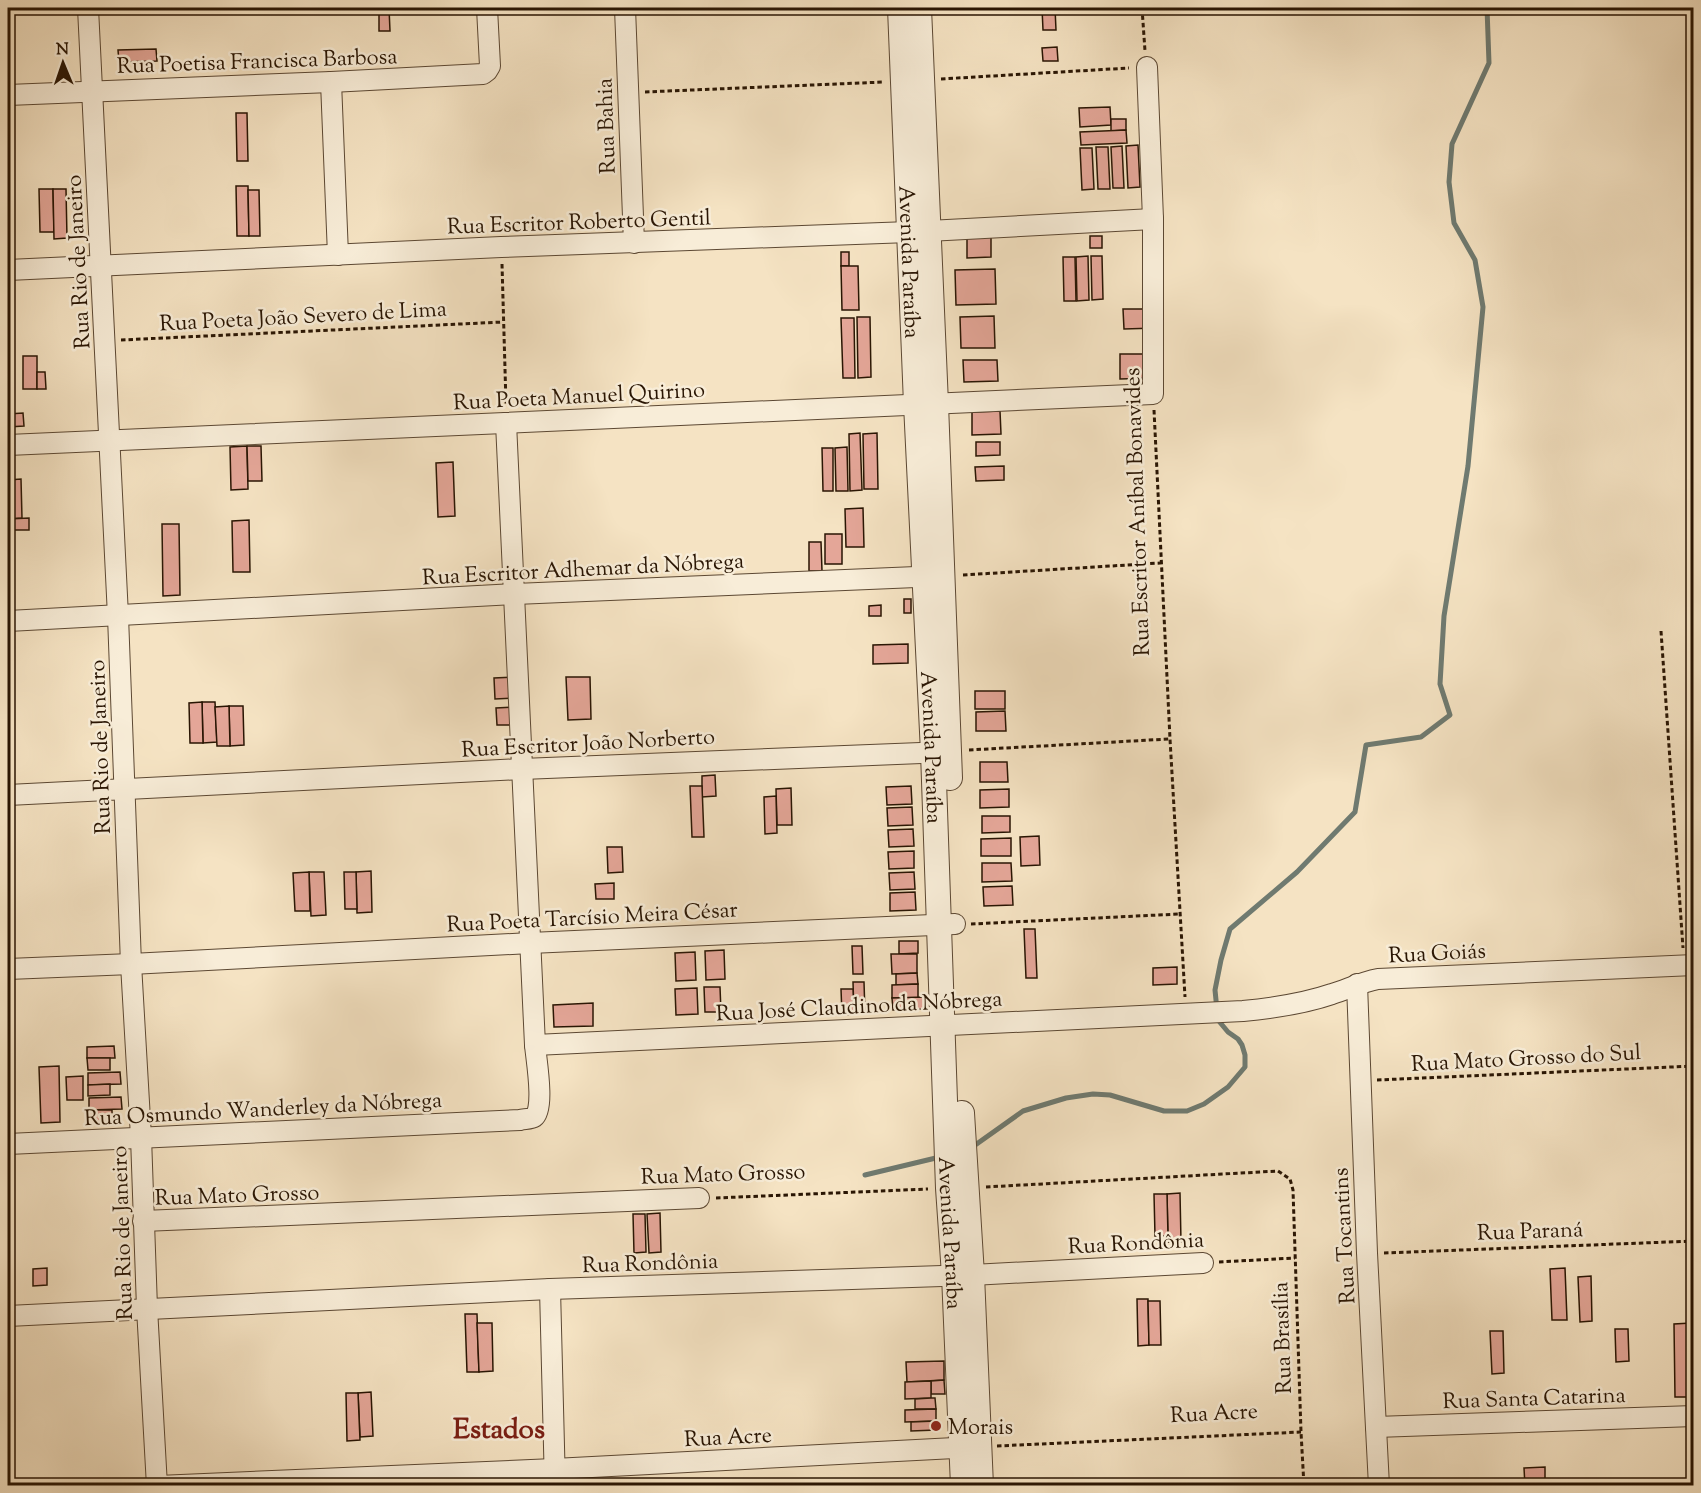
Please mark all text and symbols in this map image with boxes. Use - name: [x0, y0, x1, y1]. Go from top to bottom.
- north arrow: [33, 33, 93, 93]
- text: N: [56, 39, 70, 62]
- street label: Rua Poetisa Francisca Barbosa: [116, 42, 398, 84]
- street label: Rua Bahia: [590, 77, 626, 174]
- street label: Rua Rio de Janeiro: [59, 174, 101, 350]
- street label: Avenida Paraíba: [888, 185, 926, 339]
- street label: Rua Escritor Roberto Gentil: [447, 203, 712, 245]
- street label: Rua Poeta João Severo de Lima: [159, 294, 448, 342]
- street label: Rua Escritor Aníbal Bonavides: [1118, 367, 1160, 657]
- street label: Rua Poeta Manuel Quirino: [452, 375, 706, 421]
- street label: Rua Escritor Adhemar da Nóbrega: [421, 547, 745, 595]
- street label: Rua Rio de Janeiro: [83, 659, 121, 835]
- street label: Avenida Paraíba: [910, 670, 948, 824]
- street label: Rua Escritor João Norberto: [461, 722, 716, 768]
- street label: Rua Poeta Tarcísio Meira César: [446, 895, 739, 943]
- street label: Rua Goiás: [1388, 936, 1487, 974]
- street label: Rua José Claudino da Nóbrega: [715, 985, 1003, 1031]
- street label: Rua Mato Grosso do Sul: [1410, 1038, 1642, 1082]
- street label: Rua Osmundo Wanderley da Nóbrega: [83, 1086, 443, 1136]
- street label: Rua Rio de Janeiro: [105, 1145, 143, 1321]
- street label: Avenida Paraíba: [928, 1156, 968, 1310]
- street label: Rua Mato Grosso: [640, 1157, 806, 1195]
- street label: Rua Tocantins: [1326, 1167, 1366, 1305]
- street label: Rua Mato Grosso: [154, 1178, 320, 1216]
- street label: Rua Paraná: [1477, 1215, 1584, 1251]
- street label: Rua Rondônia: [1067, 1225, 1205, 1265]
- street label: Rua Rondônia: [581, 1247, 719, 1283]
- street label: Rua Brasília: [1266, 1281, 1302, 1395]
- street label: Rua Santa Catarina: [1442, 1381, 1626, 1419]
- street label: Rua Acre: [1169, 1397, 1259, 1433]
- district label: Estados: [453, 1411, 545, 1451]
- place label: Morais: [948, 1413, 1013, 1445]
- marker: Morais: [929, 1419, 943, 1433]
- street label: Rua Acre: [683, 1421, 773, 1457]

